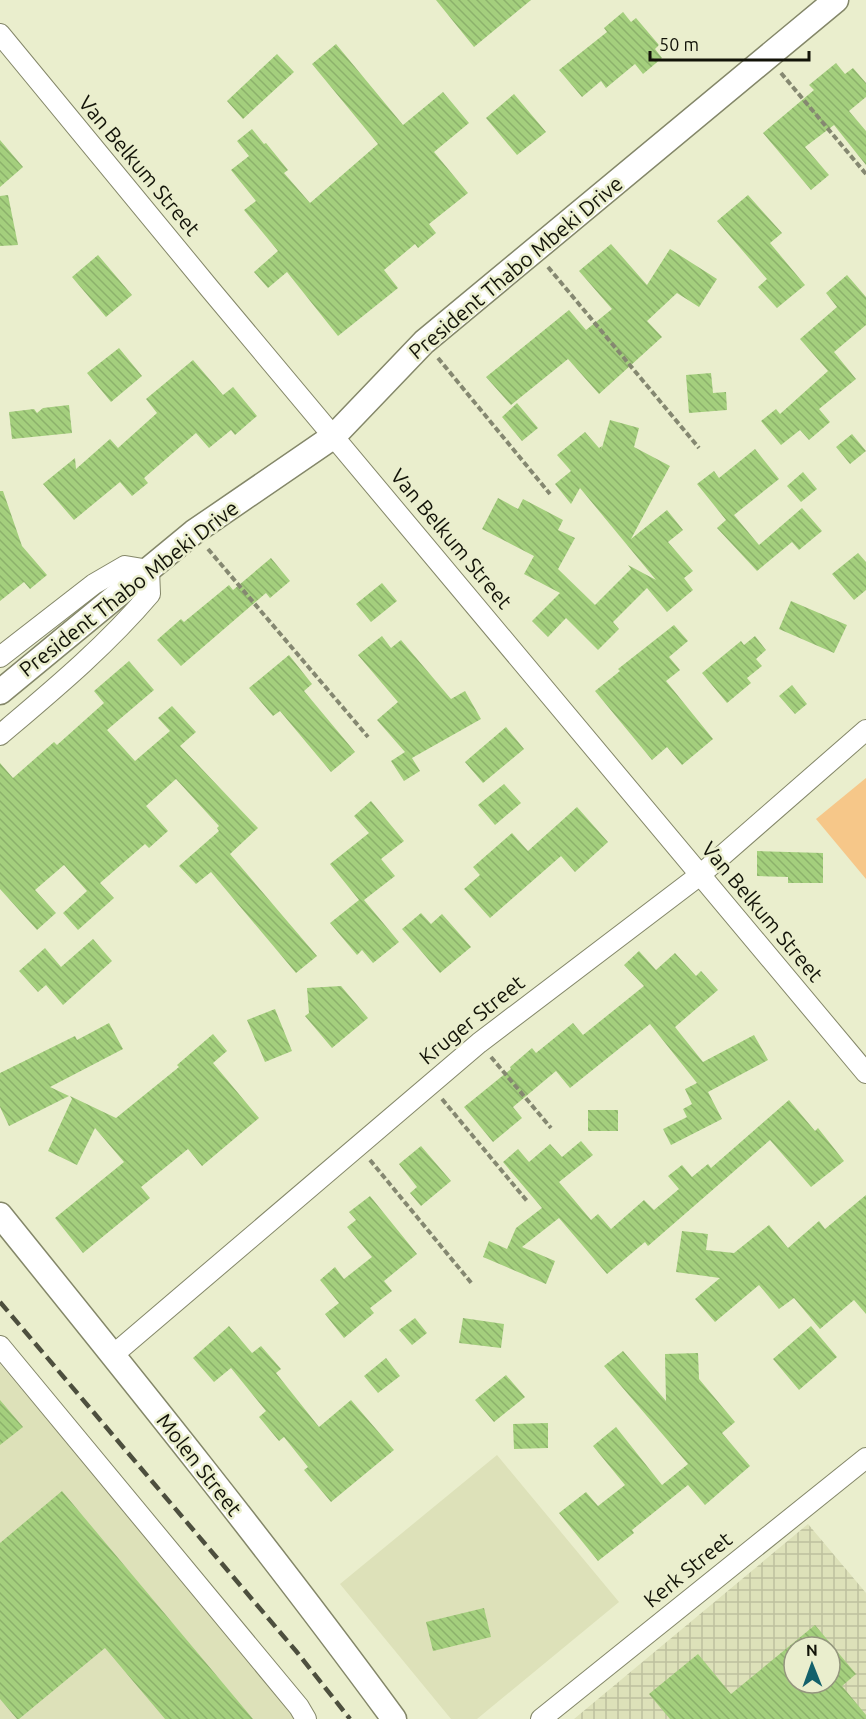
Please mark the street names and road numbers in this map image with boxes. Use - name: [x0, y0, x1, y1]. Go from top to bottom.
- street label: Van Belkum Street: [74, 91, 205, 240]
- street label: President Thabo Mbeki Drive: [404, 171, 627, 364]
- street label: Van Belkum Street: [386, 464, 517, 613]
- street label: President Thabo Mbeki Drive: [14, 495, 243, 681]
- street label: Van Belkum Street: [697, 837, 828, 986]
- street label: Kruger Street: [414, 970, 529, 1069]
- street label: Molen Street: [152, 1409, 247, 1520]
- street label: Kerk Street: [639, 1527, 736, 1612]

